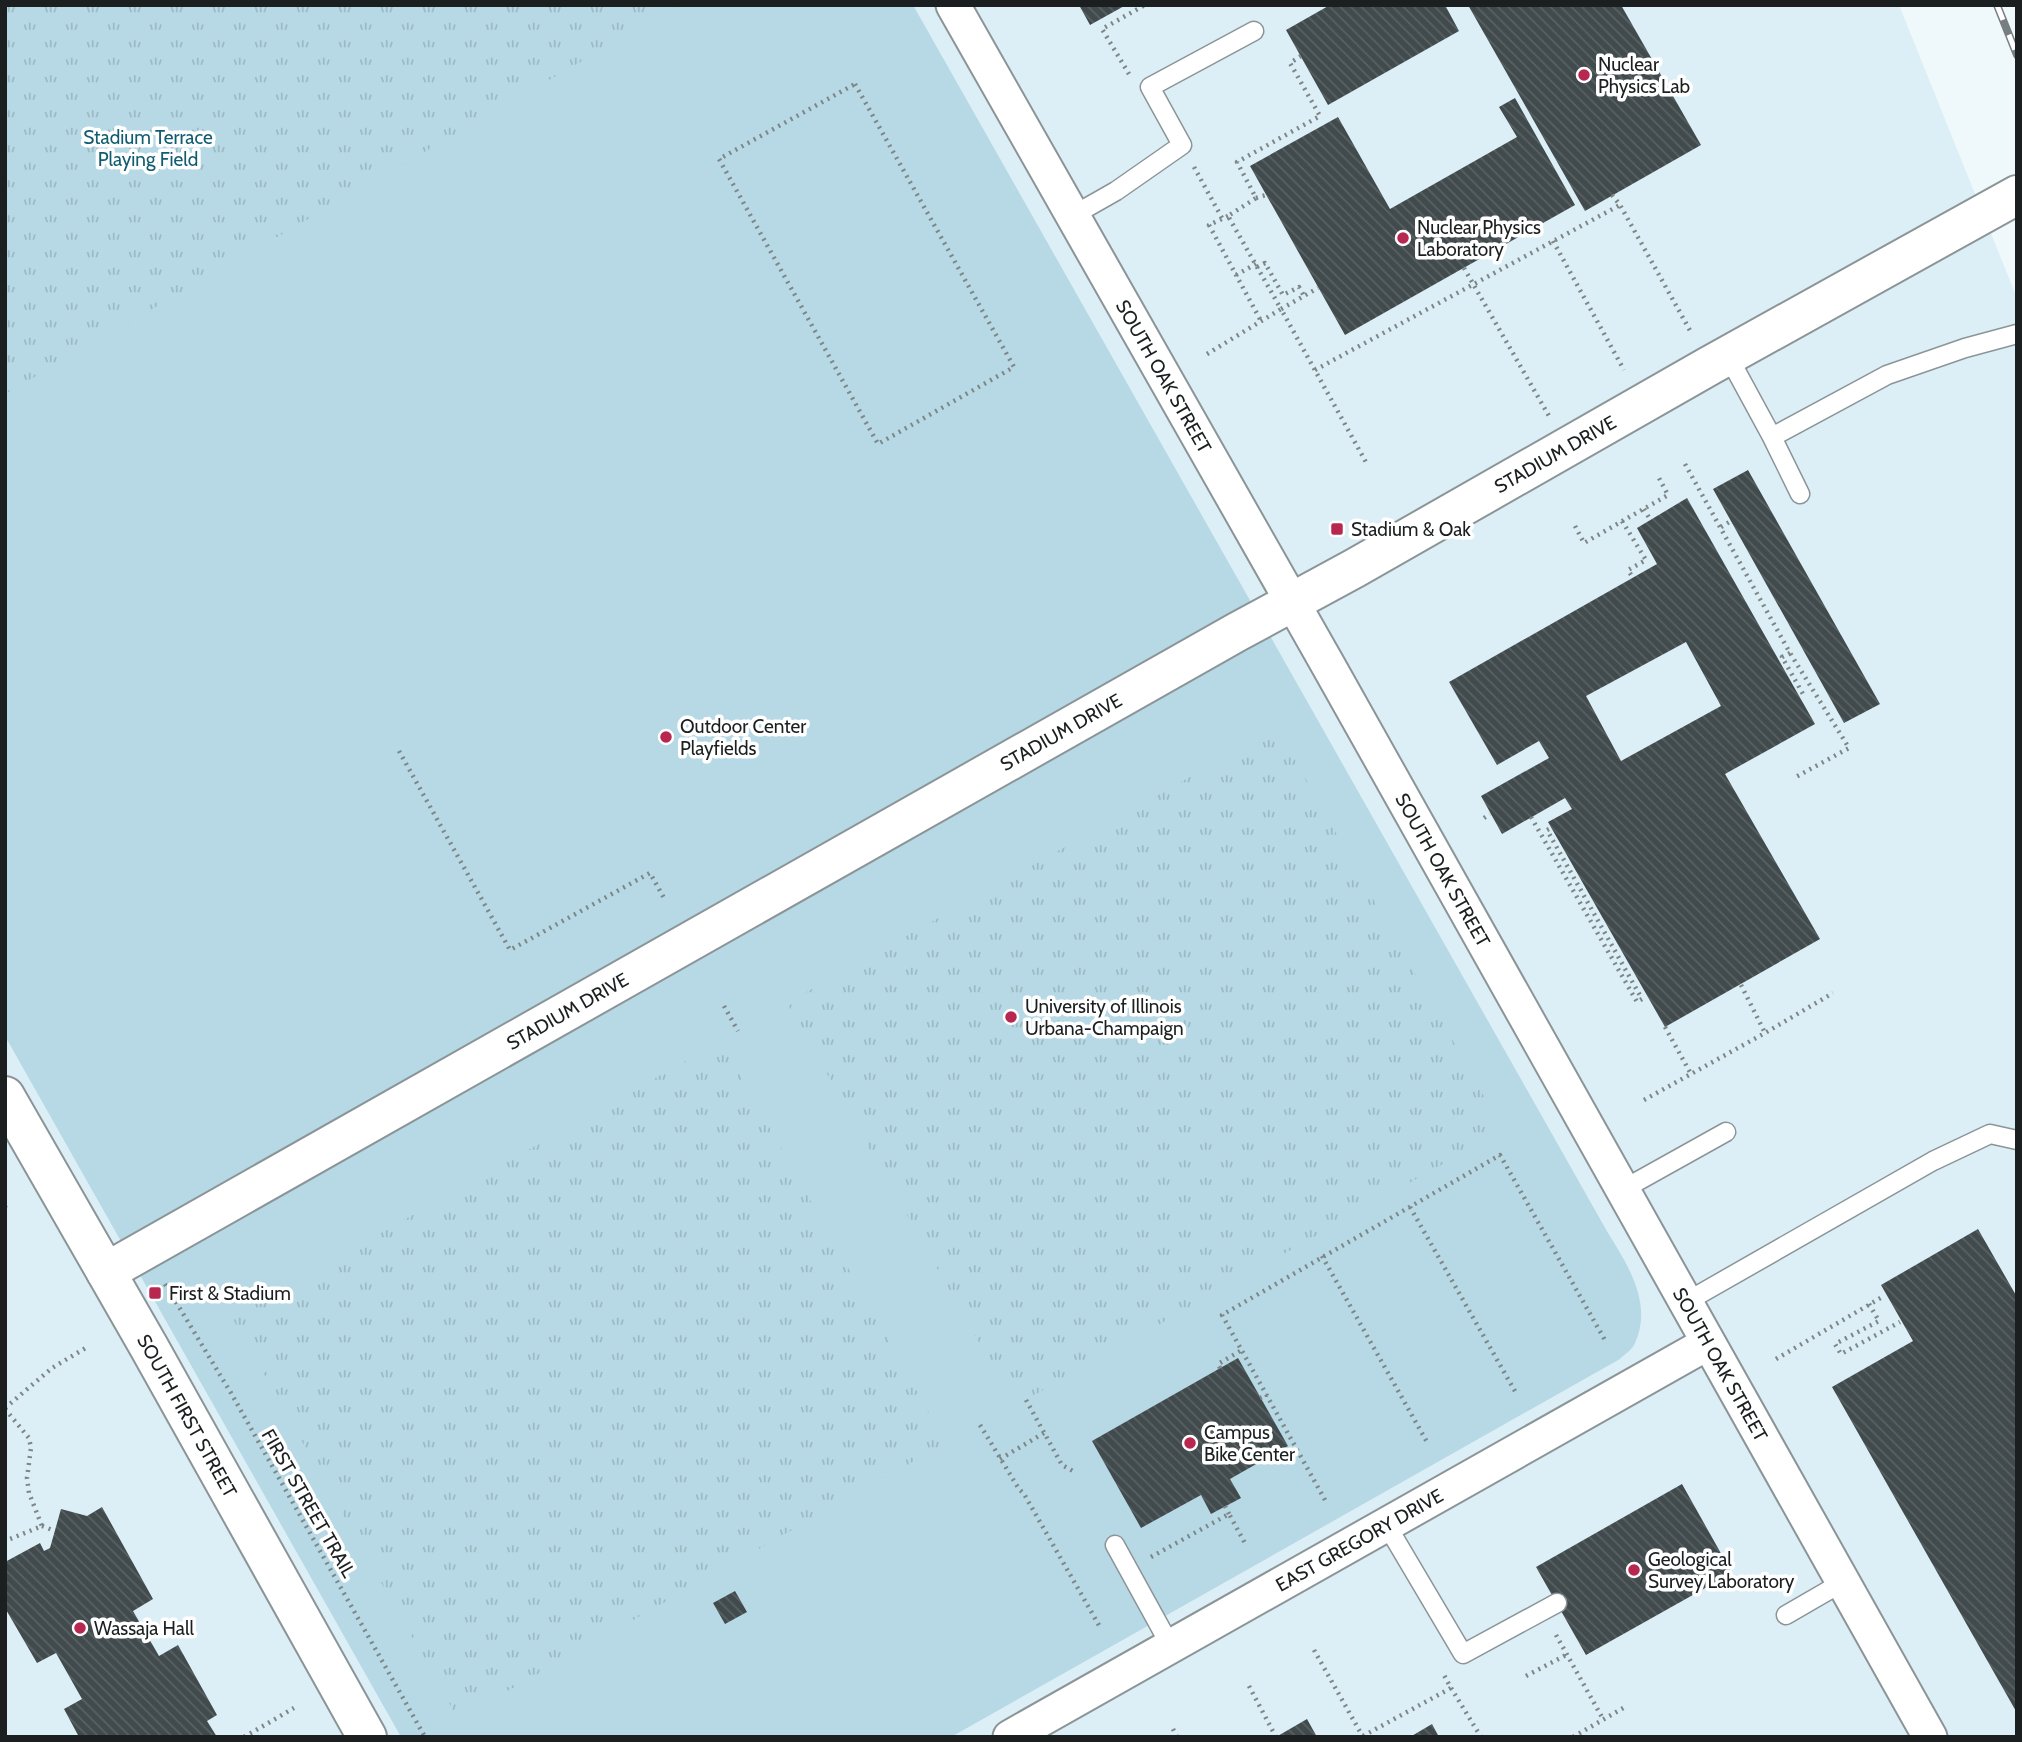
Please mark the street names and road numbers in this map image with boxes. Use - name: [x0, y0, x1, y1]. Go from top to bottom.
- street label: SOUTH OAK STREET: [1111, 296, 1216, 457]
- street label: STADIUM DRIVE: [1490, 411, 1620, 498]
- street label: STADIUM DRIVE: [996, 689, 1126, 776]
- street label: SOUTH OAK STREET: [1390, 789, 1495, 951]
- street label: STADIUM DRIVE: [503, 968, 632, 1055]
- street label: SOUTH OAK STREET: [1668, 1284, 1772, 1445]
- street label: SOUTH FIRST STREET: [132, 1330, 242, 1501]
- street label: FIRST STREET TRAIL: [257, 1425, 361, 1582]
- street label: EAST GREGORY DRIVE: [1272, 1484, 1447, 1597]

